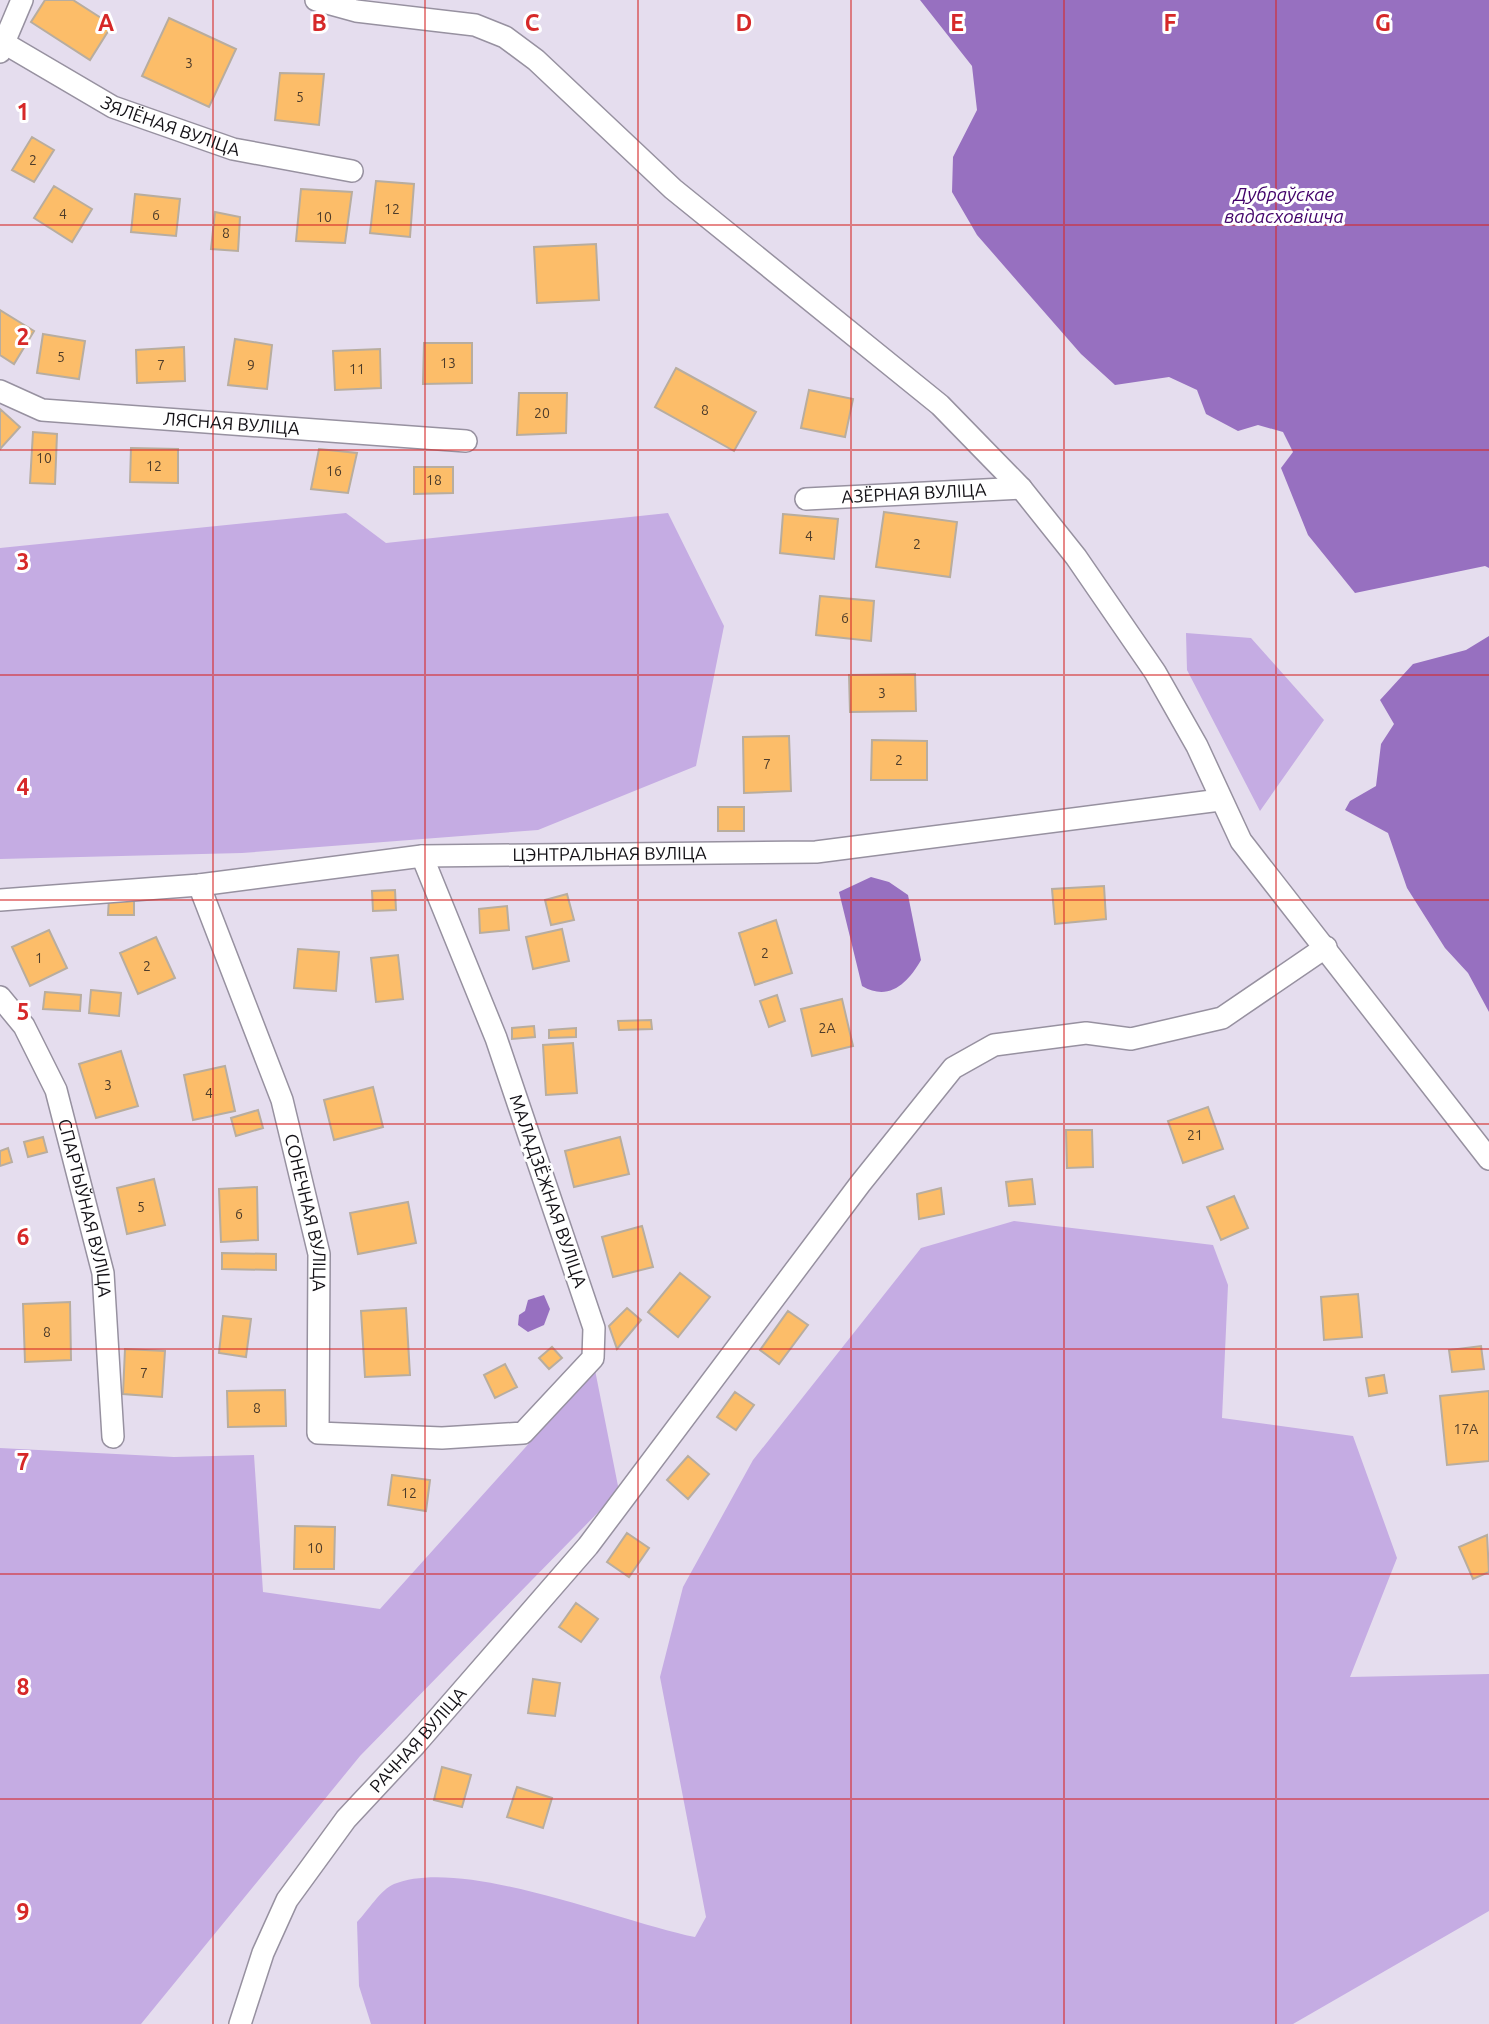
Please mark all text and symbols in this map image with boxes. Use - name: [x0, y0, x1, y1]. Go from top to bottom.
- text: A: [98, 10, 114, 35]
- text: B: [311, 10, 327, 35]
- text: C: [525, 10, 540, 35]
- text: D: [736, 10, 752, 35]
- text: E: [950, 10, 964, 35]
- text: F: [1164, 10, 1177, 35]
- text: G: [1375, 10, 1391, 35]
- house number: 3: [185, 55, 193, 71]
- house number: 5: [296, 89, 304, 105]
- street label: ЗЯЛЁНАЯ ВУЛІЦА: [98, 91, 242, 159]
- text: 1: [17, 99, 29, 124]
- house number: 2: [29, 152, 37, 168]
- water label: Дубраўскае вадасховішча: [1224, 183, 1344, 227]
- house number: 12: [384, 201, 400, 217]
- house number: 4: [59, 206, 67, 222]
- house number: 6: [152, 207, 160, 223]
- house number: 10: [316, 209, 332, 225]
- house number: 8: [222, 225, 230, 241]
- text: 2: [17, 324, 29, 349]
- house number: 5: [57, 349, 65, 365]
- house number: 13: [440, 355, 456, 371]
- house number: 7: [157, 357, 165, 373]
- house number: 9: [247, 357, 255, 373]
- house number: 11: [349, 361, 365, 377]
- house number: 8: [701, 402, 709, 418]
- house number: 20: [534, 405, 550, 421]
- street label: ЛЯСНАЯ ВУЛІЦА: [162, 408, 301, 438]
- house number: 10: [36, 450, 52, 466]
- house number: 12: [146, 458, 162, 474]
- house number: 16: [326, 463, 342, 479]
- house number: 18: [426, 472, 442, 488]
- street label: АЗЁРНАЯ ВУЛІЦА: [841, 479, 987, 506]
- house number: 4: [805, 528, 813, 544]
- house number: 2: [913, 536, 921, 552]
- text: 3: [17, 549, 29, 574]
- house number: 6: [841, 610, 849, 626]
- house number: 3: [878, 685, 886, 701]
- house number: 2: [895, 752, 903, 768]
- house number: 7: [763, 756, 771, 772]
- text: 4: [17, 774, 30, 799]
- street label: ЦЭНТРАЛЬНАЯ ВУЛІЦА: [512, 842, 707, 864]
- house number: 2: [761, 945, 769, 961]
- house number: 1: [35, 950, 43, 966]
- house number: 2: [143, 958, 151, 974]
- text: 5: [17, 999, 29, 1024]
- house number: 2А: [819, 1020, 836, 1036]
- house number: 3: [104, 1077, 112, 1093]
- house number: 4: [205, 1085, 213, 1101]
- street label: МАЛАДЗЁЖНАЯ ВУЛІЦА: [506, 1092, 592, 1290]
- street label: СПАРТЫЎНАЯ ВУЛІЦА: [55, 1116, 115, 1298]
- house number: 21: [1187, 1127, 1203, 1143]
- street label: СОНЕЧНАЯ ВУЛІЦА: [281, 1132, 330, 1292]
- house number: 5: [137, 1199, 145, 1215]
- house number: 6: [235, 1206, 243, 1222]
- text: 6: [17, 1224, 30, 1249]
- house number: 8: [43, 1324, 51, 1340]
- house number: 7: [140, 1365, 148, 1381]
- house number: 8: [253, 1400, 261, 1416]
- house number: 17А: [1454, 1421, 1478, 1437]
- text: 7: [17, 1449, 29, 1474]
- house number: 12: [401, 1485, 417, 1501]
- house number: 10: [307, 1540, 323, 1556]
- text: 8: [17, 1674, 29, 1699]
- street label: РАЧНАЯ ВУЛІЦА: [365, 1682, 470, 1796]
- text: 9: [17, 1899, 29, 1924]

